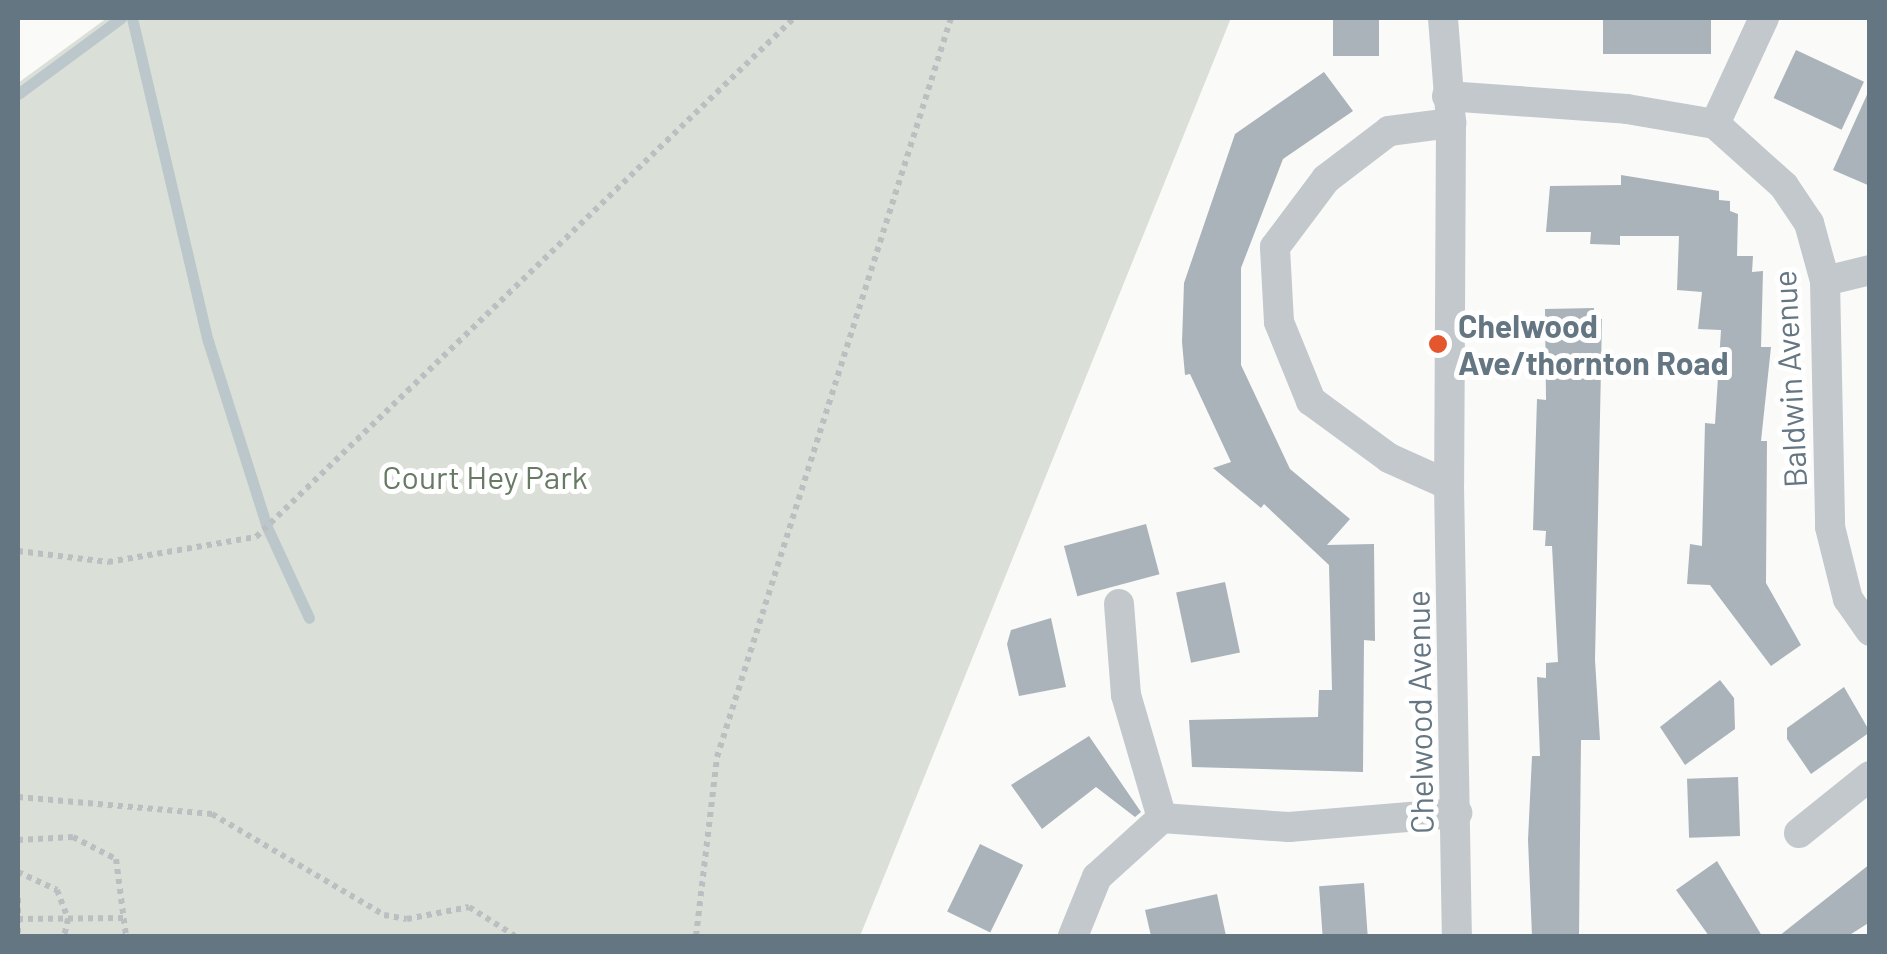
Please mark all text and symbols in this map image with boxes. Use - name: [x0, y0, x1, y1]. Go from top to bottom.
- street label: Baldwin Avenue: [1764, 269, 1814, 489]
- place label: Chelwood Ave/thornton Road: [1458, 307, 1728, 382]
- marker: Chelwood Ave/thornton Road: [1427, 333, 1449, 355]
- park label: Court Hey Park: [382, 457, 588, 495]
- street label: Chelwood Avenue: [1398, 590, 1440, 834]

